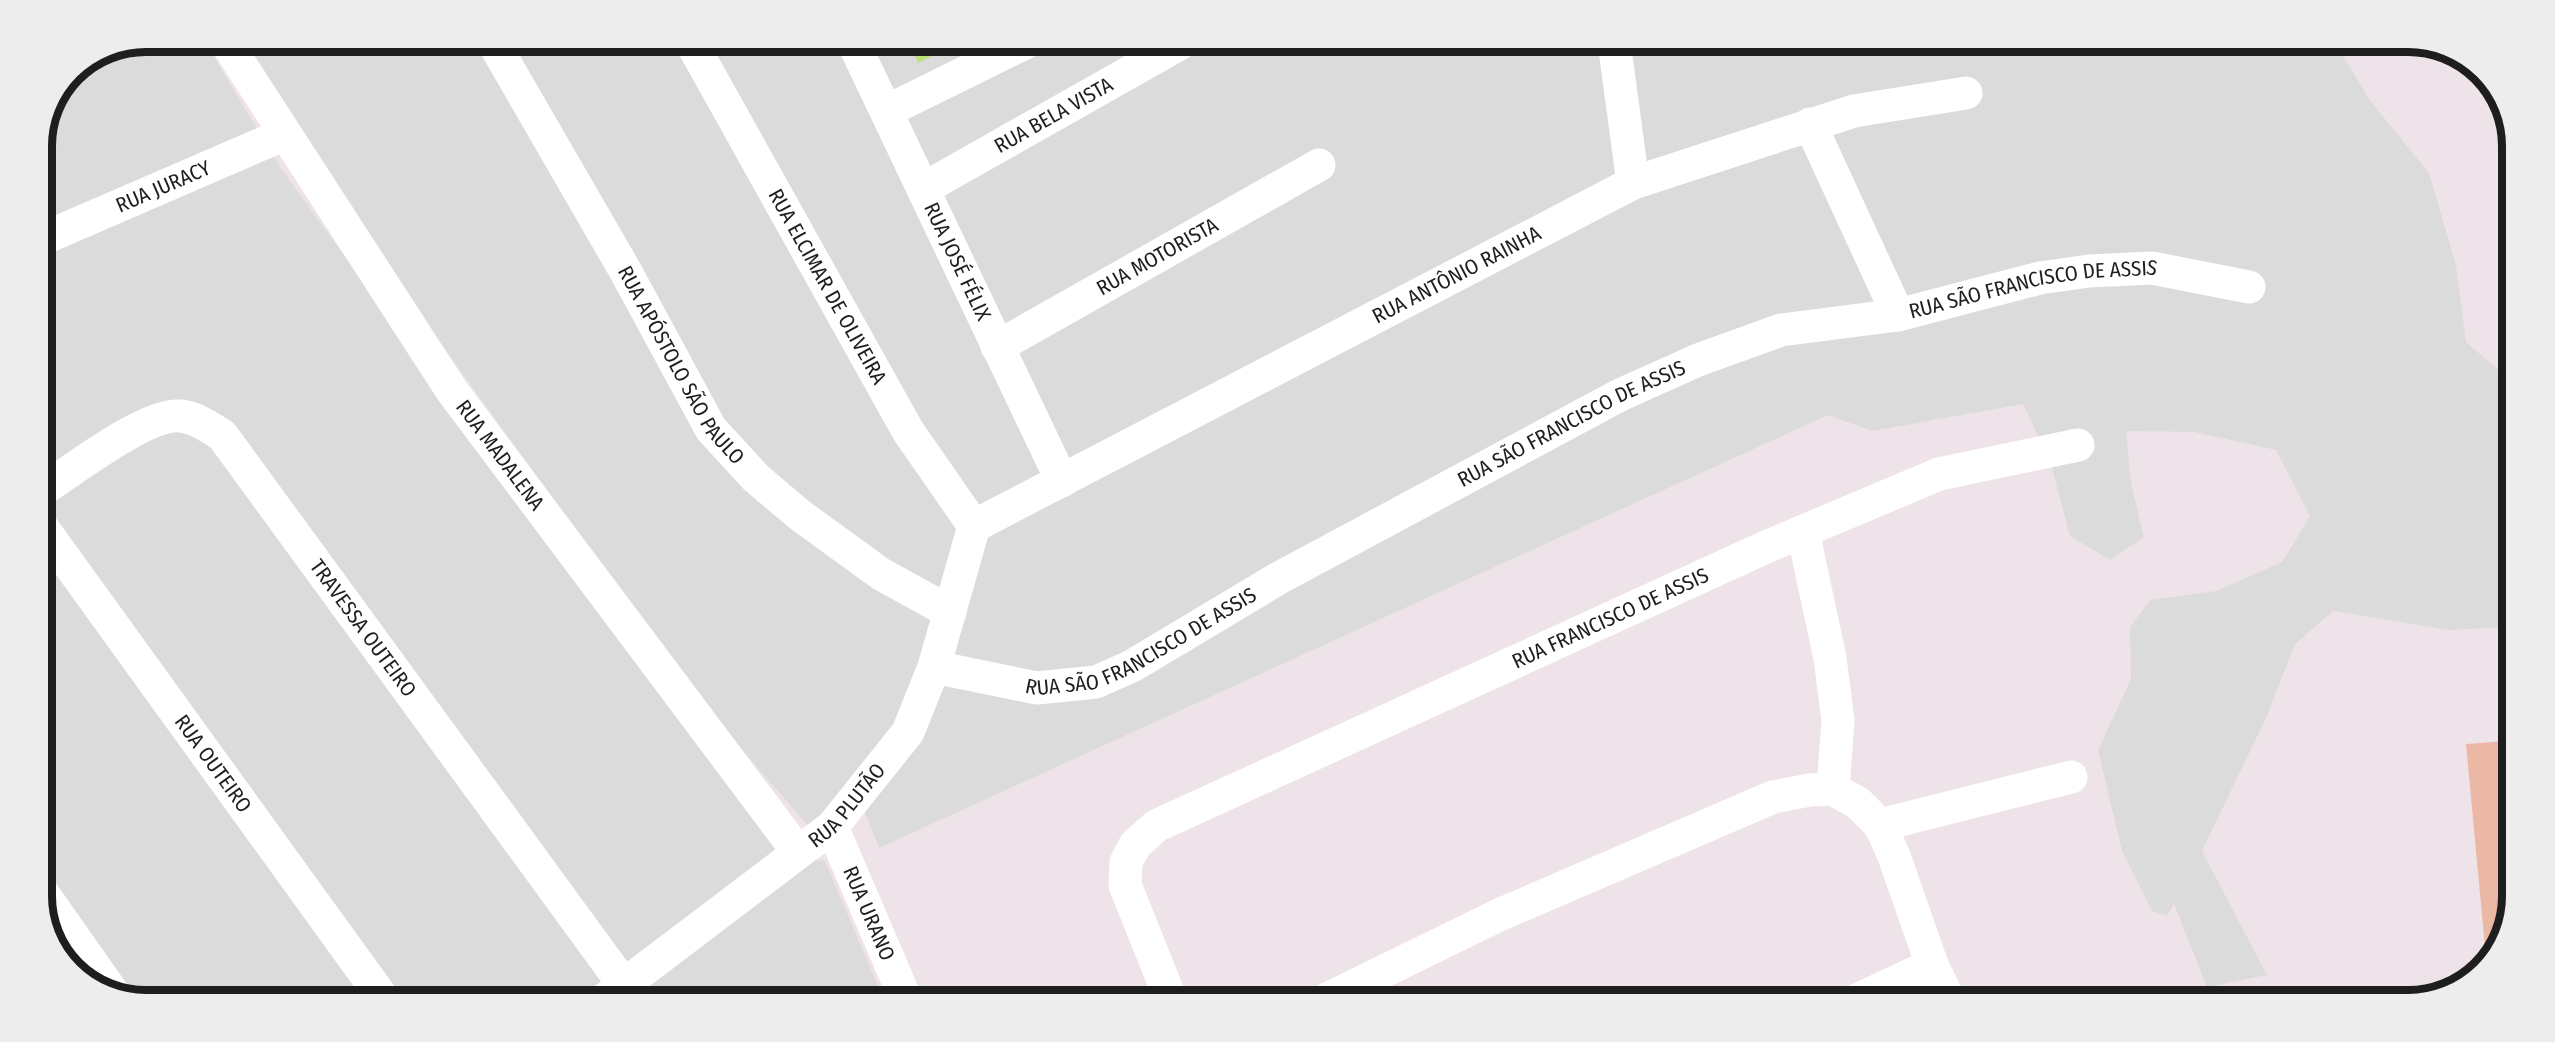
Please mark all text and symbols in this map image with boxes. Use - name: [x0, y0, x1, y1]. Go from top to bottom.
- street label: RUA BELA VISTA: [990, 71, 1117, 159]
- street label: RUA JURACY: [112, 155, 215, 219]
- street label: RUA ELCIMAR DE OLIVEIRA: [763, 184, 892, 389]
- street label: RUA JOSÉ FÉLIX: [918, 198, 997, 325]
- street label: RUA MOTORISTA: [1092, 212, 1223, 301]
- street label: RUA ANTÔNIO RAINHA: [1368, 220, 1545, 329]
- street label: RUA SÃO FRANCISCO DE ASSIS: [1906, 254, 2160, 325]
- street label: RUA APÓSTOLO SÃO PAULO: [612, 261, 750, 470]
- street label: RUA SÃO FRANCISCO DE ASSIS: [1453, 354, 1689, 493]
- street label: RUA MADALENA: [450, 395, 550, 516]
- street label: TRAVESSA OUTEIRO: [304, 554, 422, 702]
- street label: RUA FRANCISCO DE ASSIS: [1508, 562, 1713, 674]
- street label: RUA SÃO FRANCISCO DE ASSIS: [1023, 582, 1261, 701]
- street label: RUA OUTEIRO: [169, 710, 257, 818]
- street label: RUA PLUTÃO: [803, 758, 891, 853]
- street label: RUA URANO: [837, 862, 901, 965]

